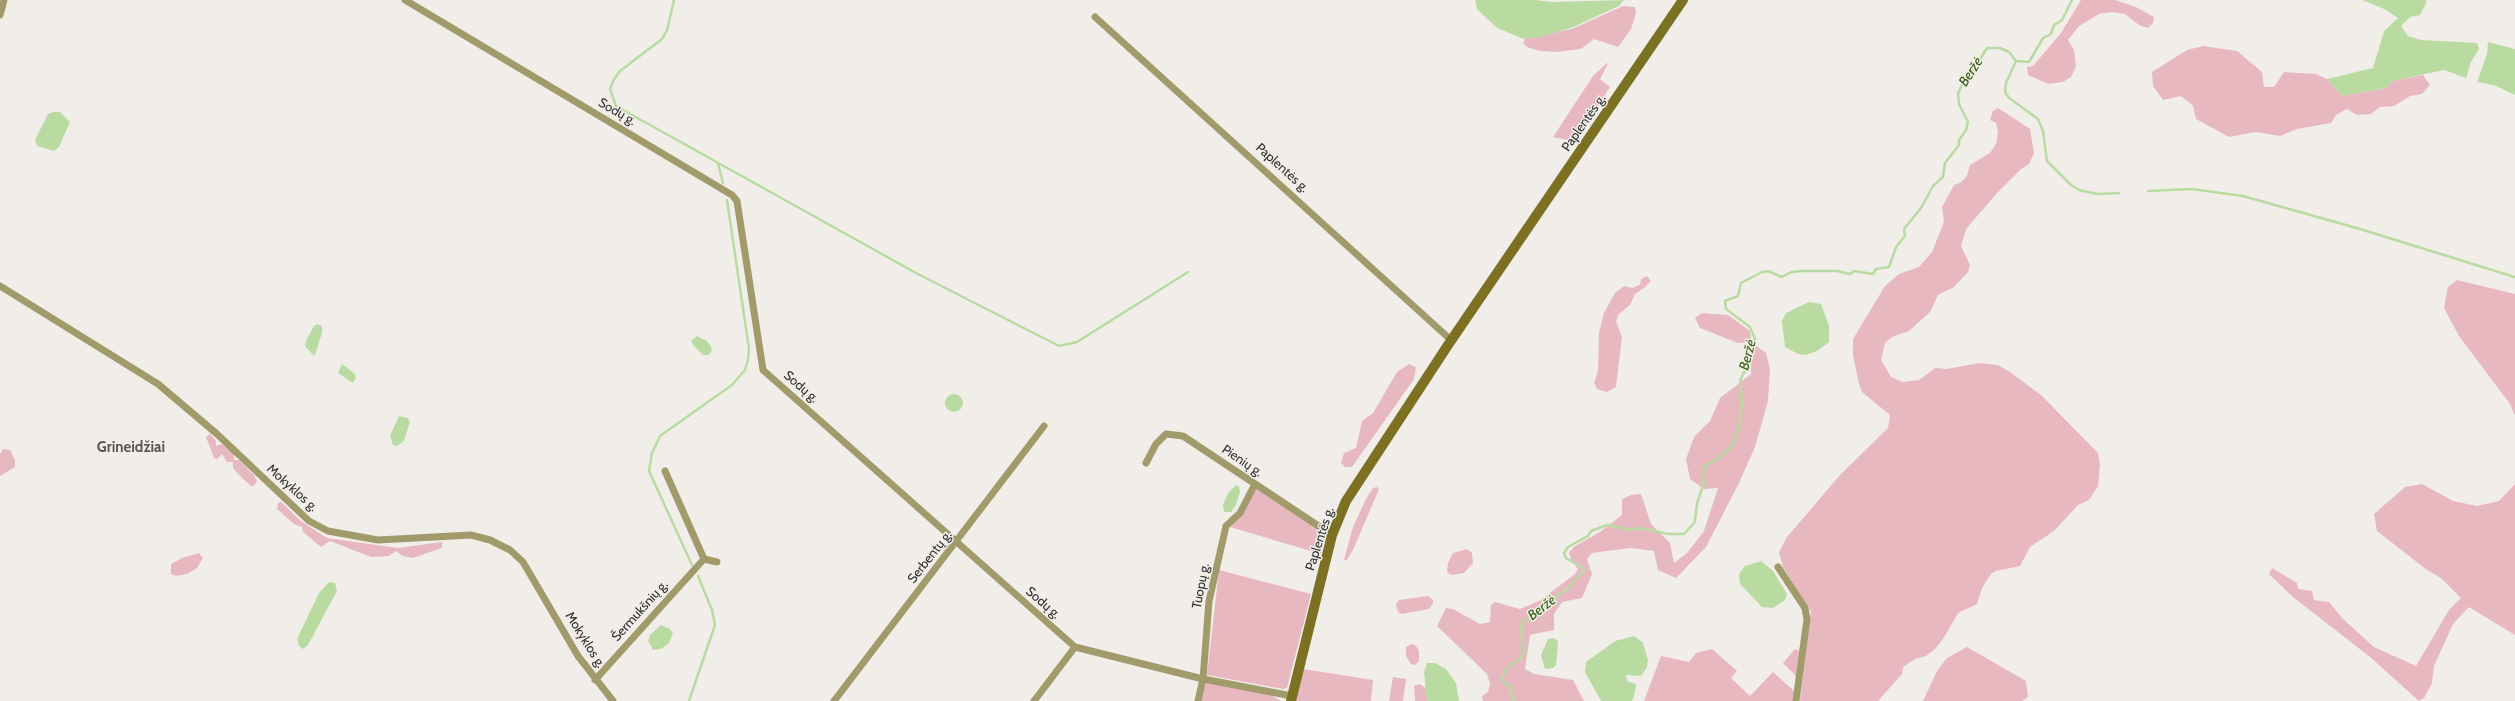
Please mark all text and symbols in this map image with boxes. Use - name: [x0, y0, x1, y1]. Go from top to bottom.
- water label: Beržė: [1955, 54, 1987, 90]
- street label: Paplentės g.: [1559, 91, 1609, 155]
- street label: Sodų g.: [595, 95, 639, 129]
- street label: Paplentės g.: [1252, 140, 1312, 196]
- water label: Beržė: [1736, 338, 1760, 372]
- street label: Sodų g.: [780, 368, 822, 406]
- district label: Grineidžiai: [97, 439, 165, 457]
- street label: Pienių g.: [1219, 442, 1265, 480]
- street label: Mokyklos g.: [263, 461, 321, 515]
- street label: Paplentės g.: [1302, 505, 1338, 573]
- street label: Serbentų g.: [905, 527, 955, 587]
- street label: Tuopų g.: [1189, 562, 1213, 610]
- street label: Šermukšnių g.: [609, 577, 671, 645]
- street label: Sodų g.: [1022, 584, 1064, 622]
- water label: Beržė: [1525, 592, 1559, 624]
- street label: Mokyklos g.: [562, 609, 608, 671]

